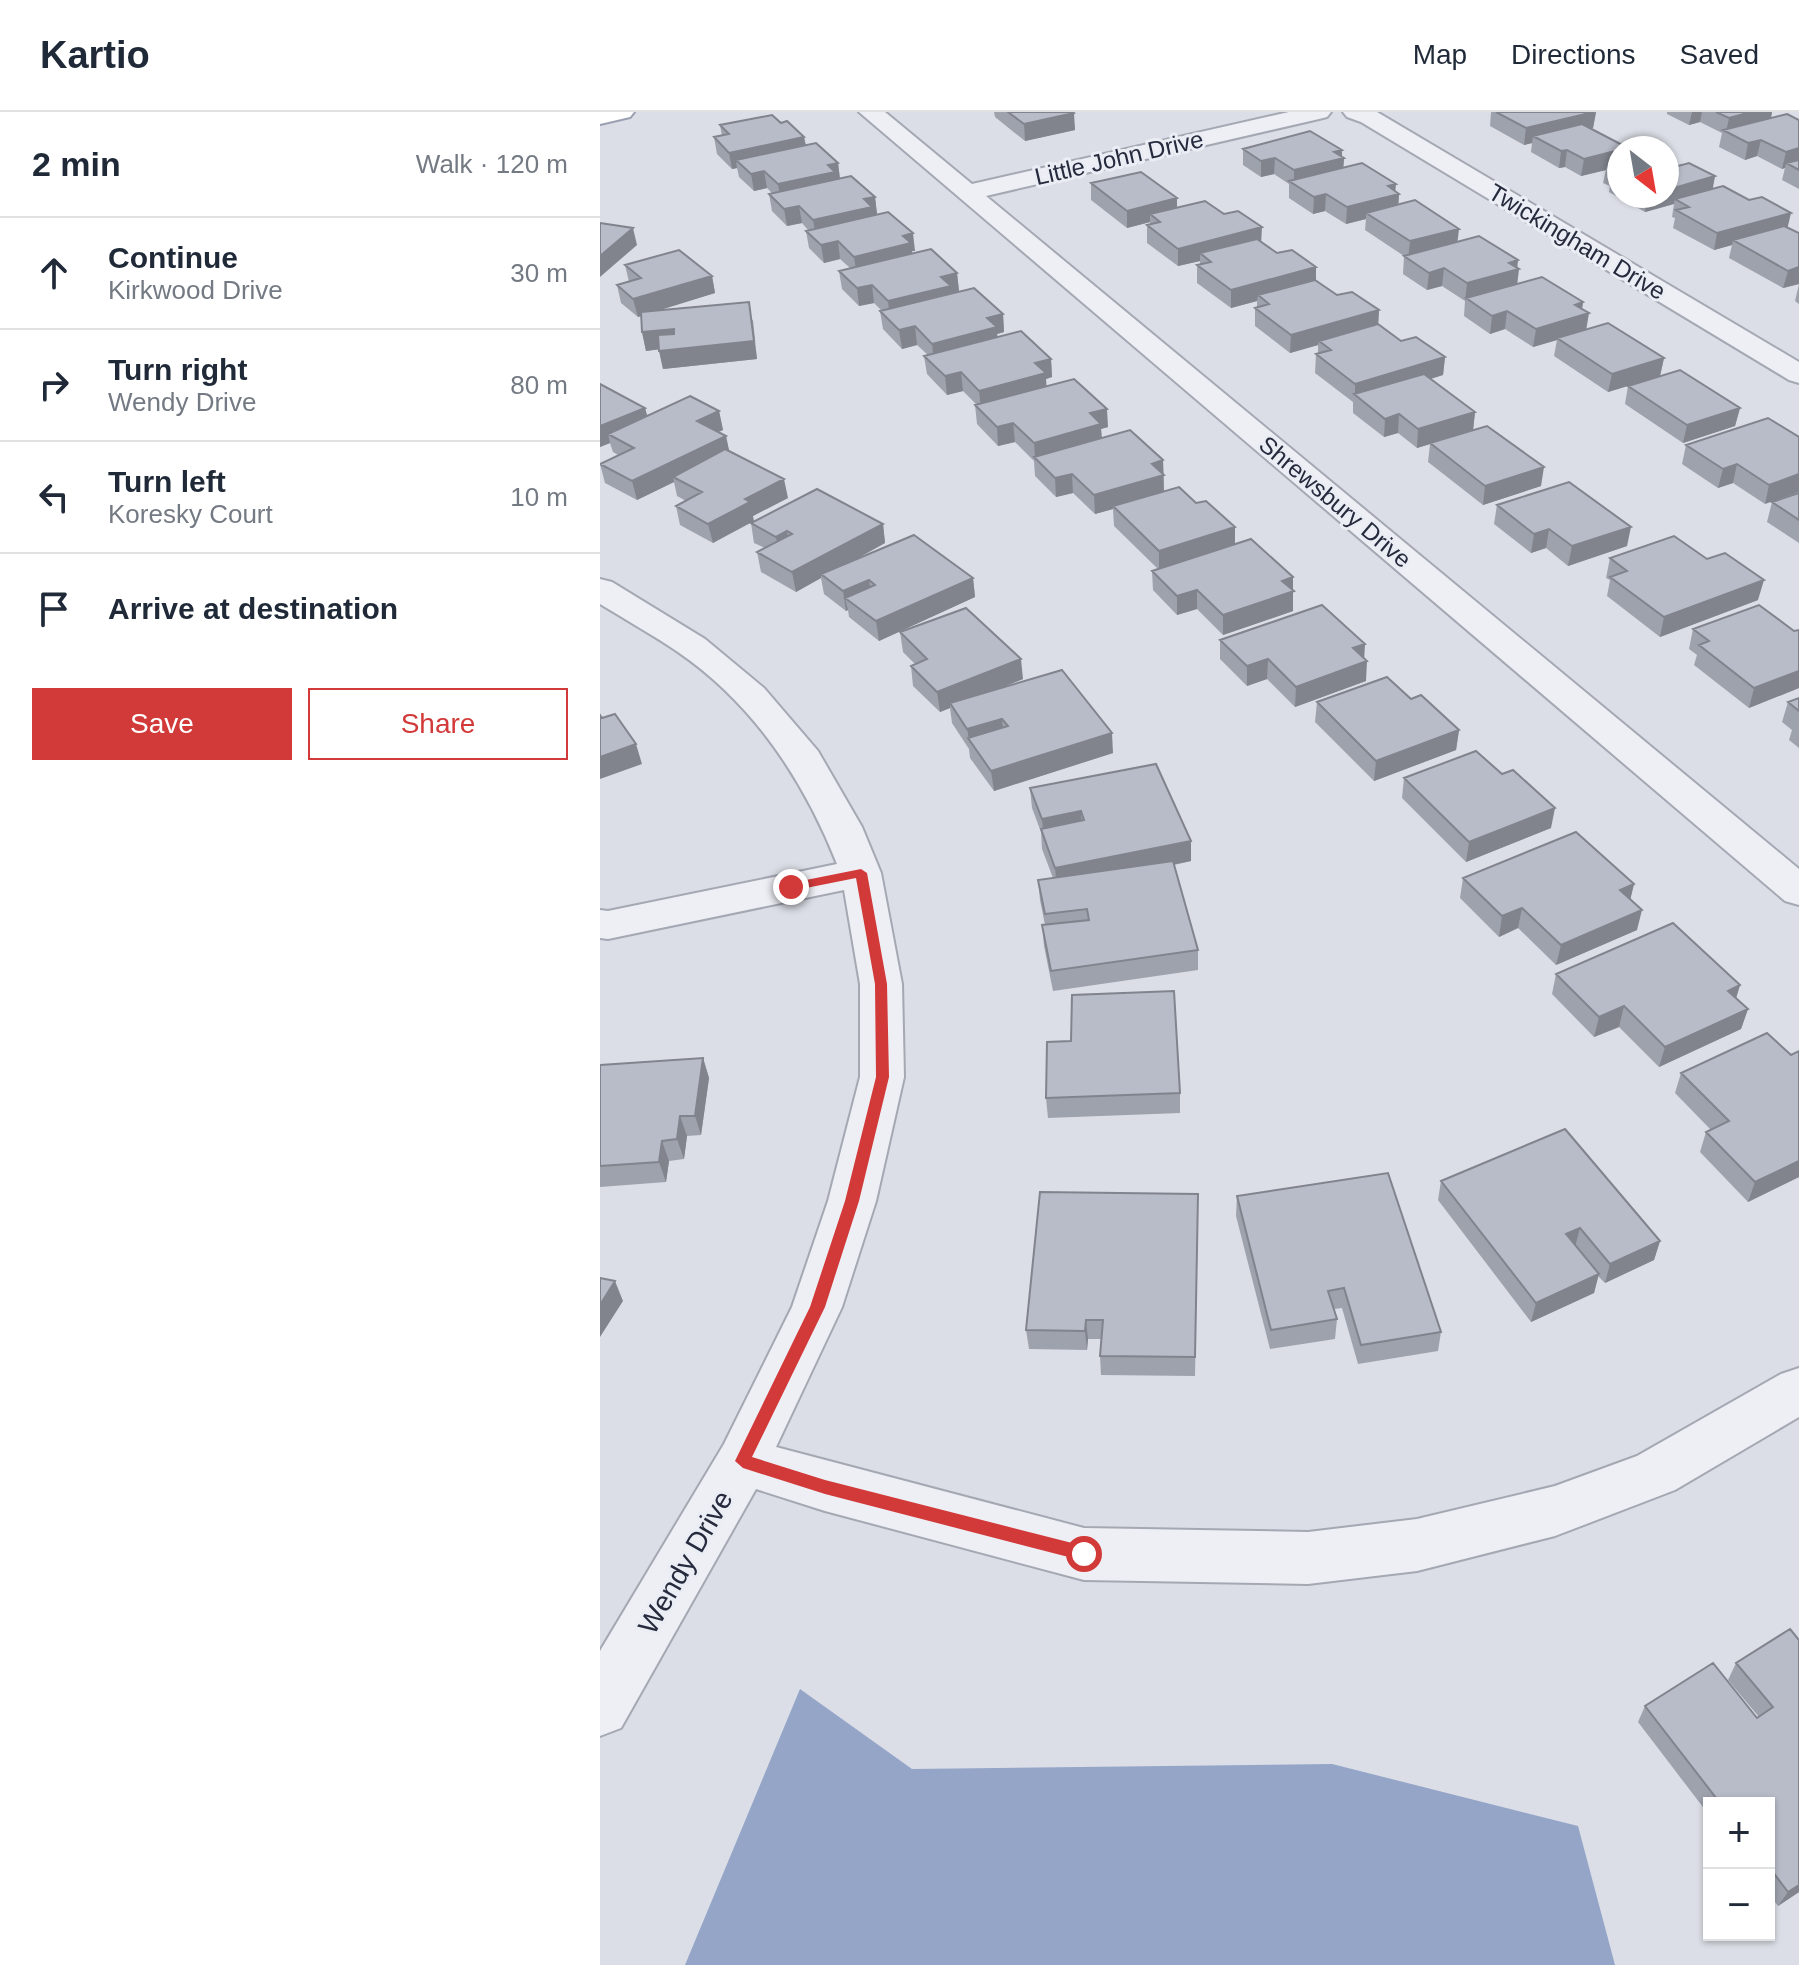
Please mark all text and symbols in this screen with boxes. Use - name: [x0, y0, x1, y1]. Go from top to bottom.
- text: Kartio: [40, 34, 150, 76]
- text: Map: [1413, 39, 1467, 70]
- text: Directions: [1511, 39, 1636, 70]
- text: Saved: [1680, 39, 1759, 70]
- street label: Little John Drive: [1032, 125, 1206, 190]
- north arrow: [1607, 136, 1679, 208]
- text: 2 min: [32, 145, 121, 183]
- text: Walk · 120 m: [416, 149, 568, 179]
- street label: Twickingham Drive: [1484, 178, 1671, 305]
- text: Continue: [108, 241, 238, 274]
- icon: ahead: [32, 251, 76, 295]
- text: 30 m: [510, 258, 568, 288]
- text: Kirkwood Drive: [108, 275, 283, 305]
- text: Turn right: [108, 353, 247, 386]
- icon: right: [32, 363, 76, 407]
- text: 80 m: [510, 370, 568, 400]
- text: Wendy Drive: [108, 387, 256, 417]
- street label: Shrewsbury Drive: [1254, 430, 1417, 573]
- text: Turn left: [108, 465, 226, 498]
- icon: left: [32, 475, 76, 519]
- text: 10 m: [510, 482, 568, 512]
- text: Koresky Court: [108, 499, 273, 529]
- icon: arrive: [32, 587, 76, 631]
- text: Arrive at destination: [108, 592, 398, 625]
- button: Save: [32, 688, 292, 760]
- button: Share: [308, 688, 568, 760]
- route end: [773, 869, 809, 905]
- street label: Wendy Drive: [632, 1485, 739, 1639]
- route start: [1066, 1536, 1102, 1572]
- map controls: [1703, 1797, 1775, 1941]
- button: +: [1703, 1797, 1775, 1869]
- button: −: [1703, 1869, 1775, 1941]

